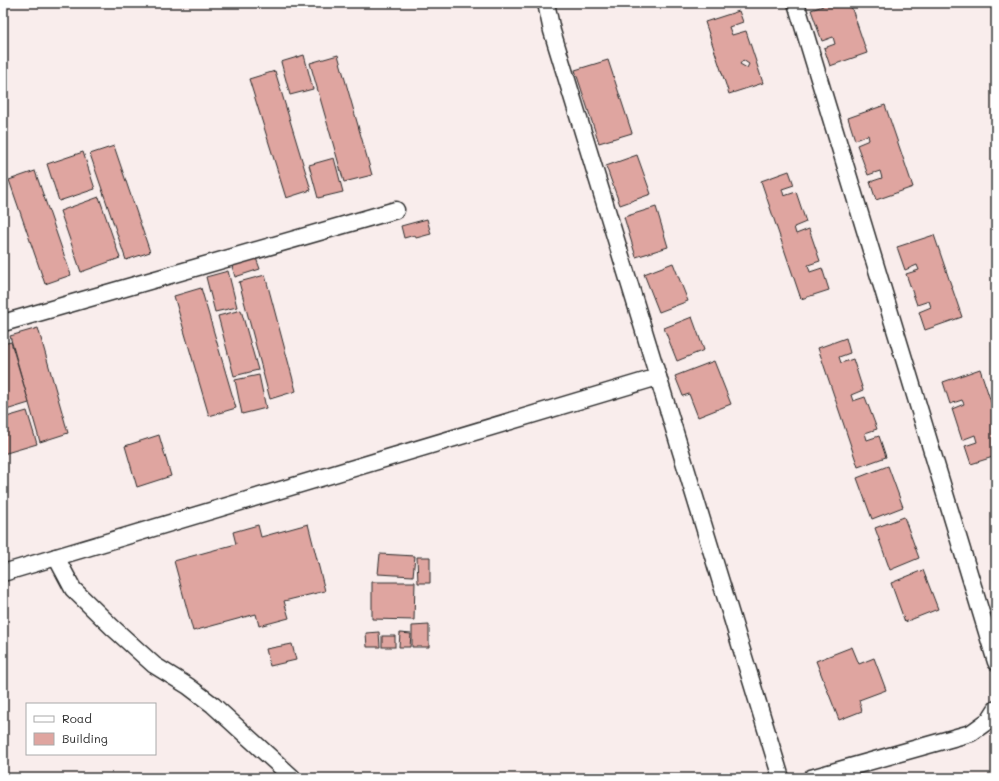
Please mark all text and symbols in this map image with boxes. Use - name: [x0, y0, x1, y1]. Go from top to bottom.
- legend: [26, 703, 156, 755]
- text: Road: [62, 710, 92, 726]
- text: Building: [62, 730, 108, 746]

